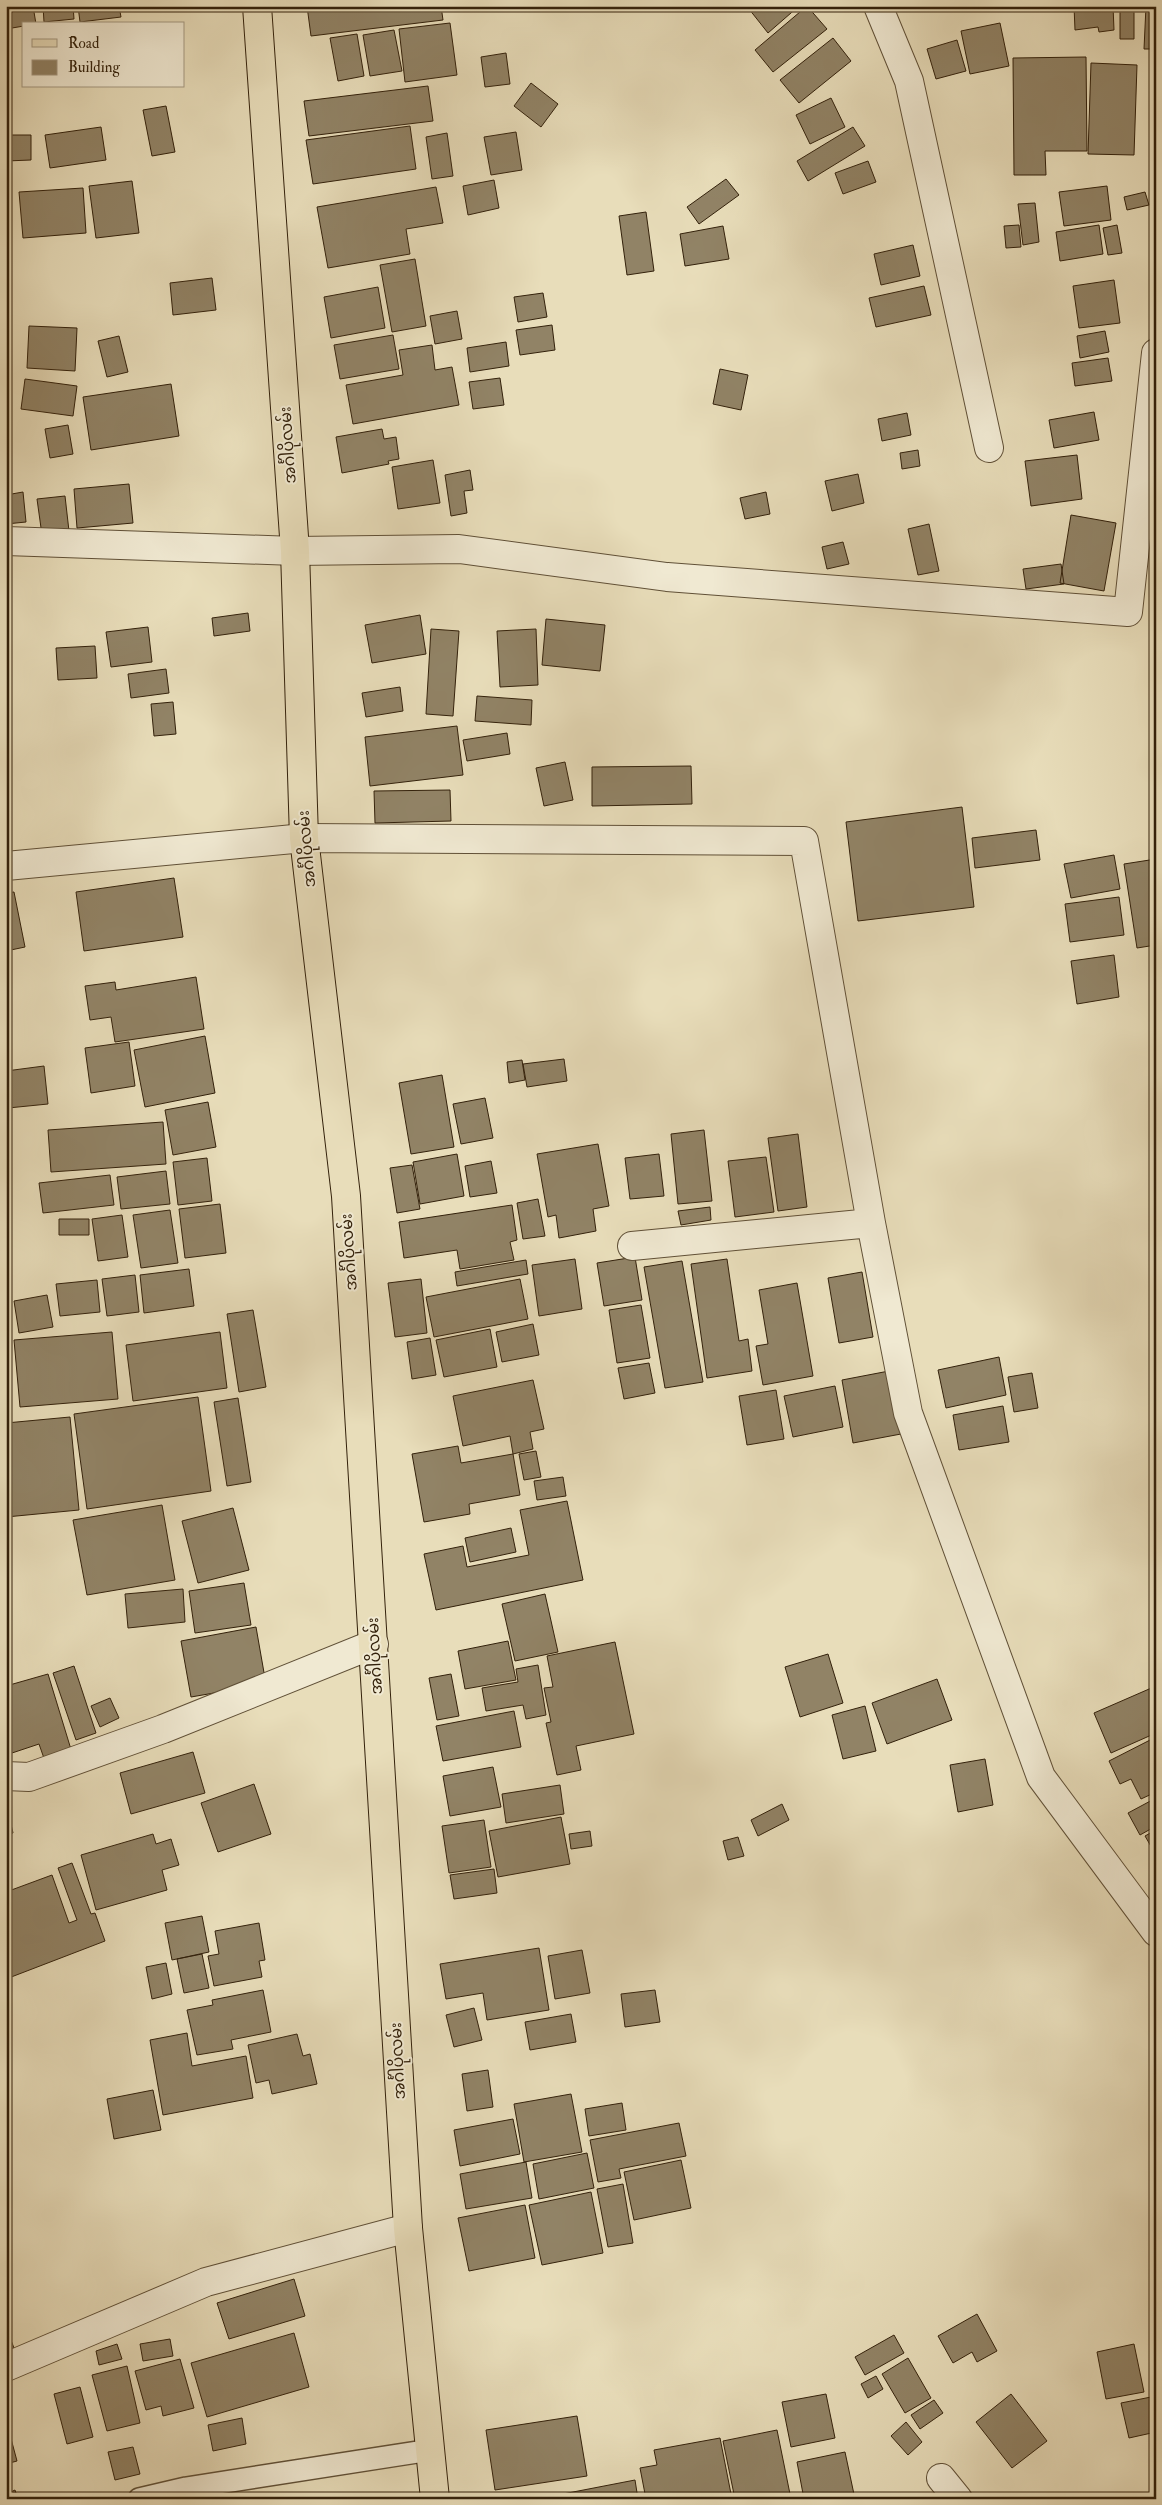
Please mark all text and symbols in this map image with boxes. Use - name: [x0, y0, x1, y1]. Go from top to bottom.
- legend: [22, 22, 185, 88]
- text: Road: [68, 34, 100, 53]
- text: Building: [68, 58, 120, 77]
- street label: အင်္ဂါပိုလမ်း: [273, 406, 305, 484]
- street label: အင်္ဂါပိုလမ်း: [292, 809, 324, 889]
- street label: အင်္ဂါပိုလမ်း: [334, 1213, 366, 1291]
- street label: အင်္ဂါပိုလမ်း: [361, 1617, 391, 1695]
- street label: အင်္ဂါပိုလမ်း: [384, 2022, 414, 2100]

